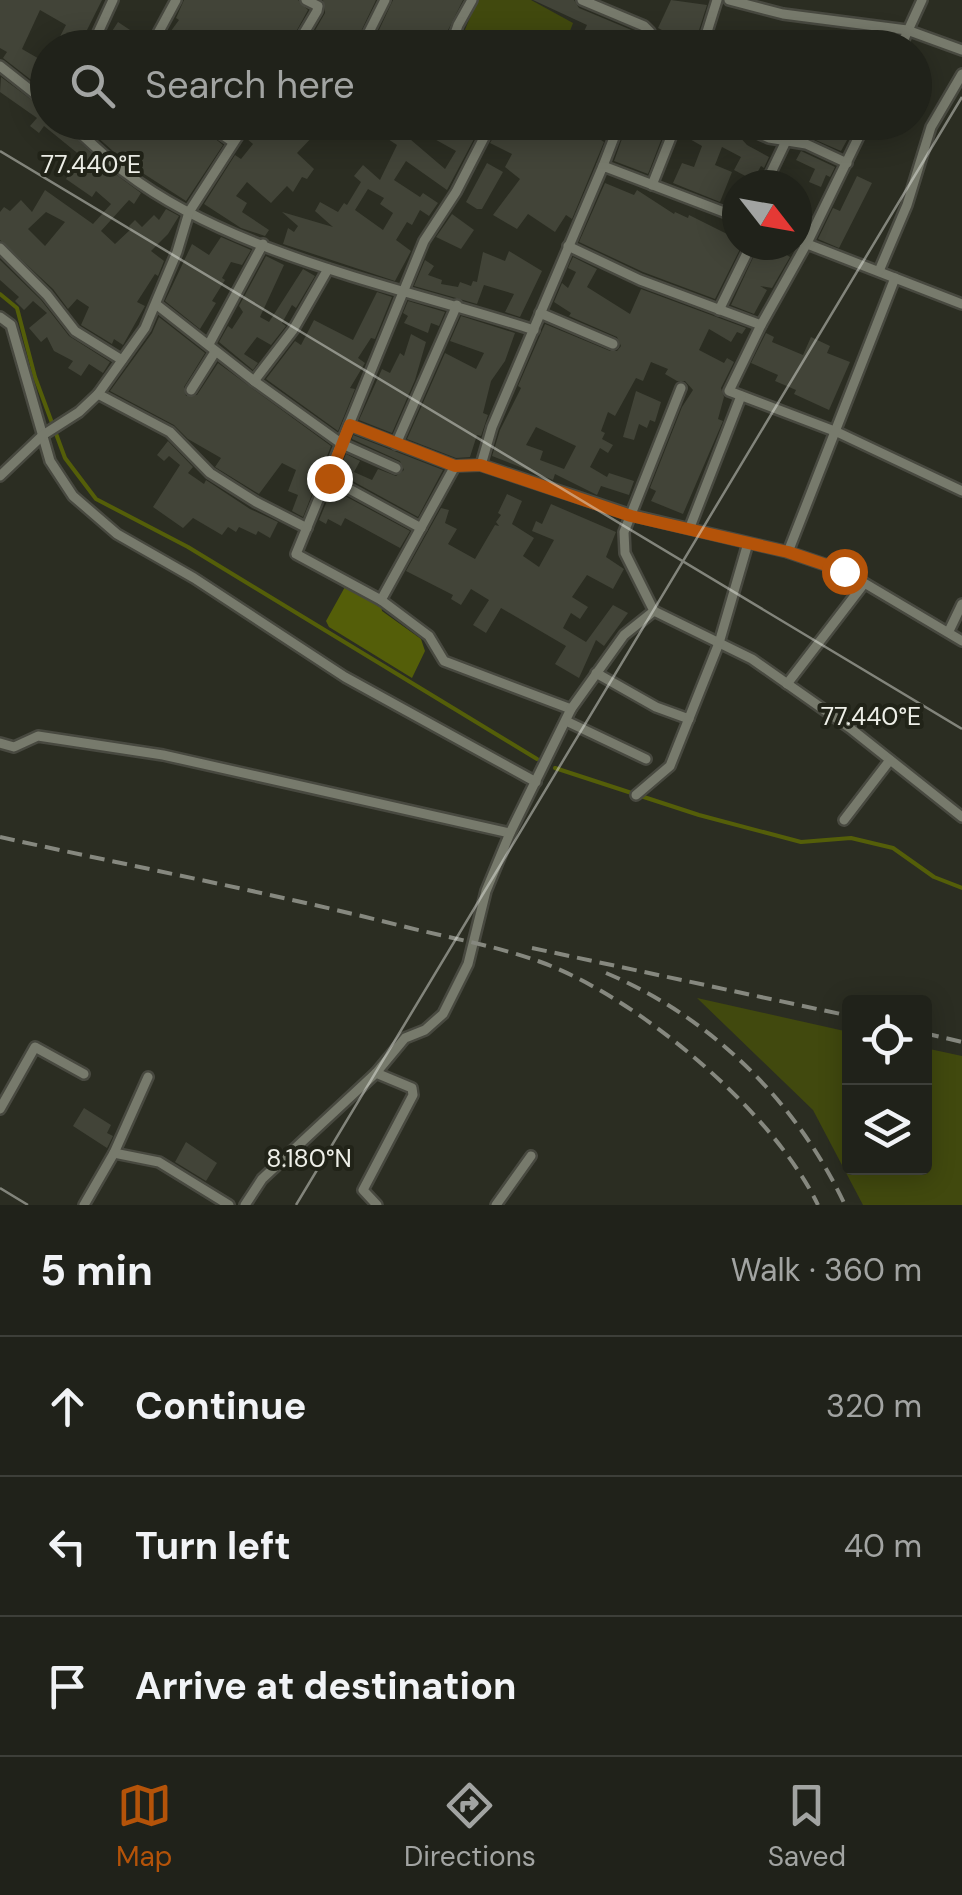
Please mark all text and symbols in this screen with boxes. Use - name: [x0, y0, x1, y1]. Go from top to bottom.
- search box: [30, 30, 932, 140]
- icon: search: [65, 58, 120, 113]
- text: Search here: [145, 60, 355, 110]
- text: 77.440°E: [41, 148, 141, 181]
- north arrow: [722, 170, 812, 260]
- route end: [307, 456, 353, 502]
- route start: [822, 549, 868, 595]
- text: 77.440°E: [821, 700, 921, 733]
- map controls: [842, 995, 932, 1175]
- button: locate: [842, 995, 932, 1085]
- button: layers: [842, 1085, 932, 1175]
- text: 8.180°N: [266, 1142, 352, 1175]
- text: 5 min: [40, 1243, 153, 1298]
- text: Walk · 360 m: [731, 1249, 922, 1291]
- icon: ahead: [40, 1379, 95, 1434]
- text: Continue: [135, 1381, 306, 1431]
- text: 320 m: [826, 1385, 922, 1427]
- icon: left: [40, 1519, 95, 1574]
- text: Turn left: [135, 1521, 291, 1571]
- text: 40 m: [844, 1525, 922, 1567]
- icon: arrive: [40, 1659, 95, 1714]
- text: Arrive at destination: [135, 1661, 517, 1711]
- tab: Map: [116, 1778, 172, 1875]
- tab: Directions: [404, 1778, 536, 1875]
- tab: Saved: [768, 1778, 846, 1875]

